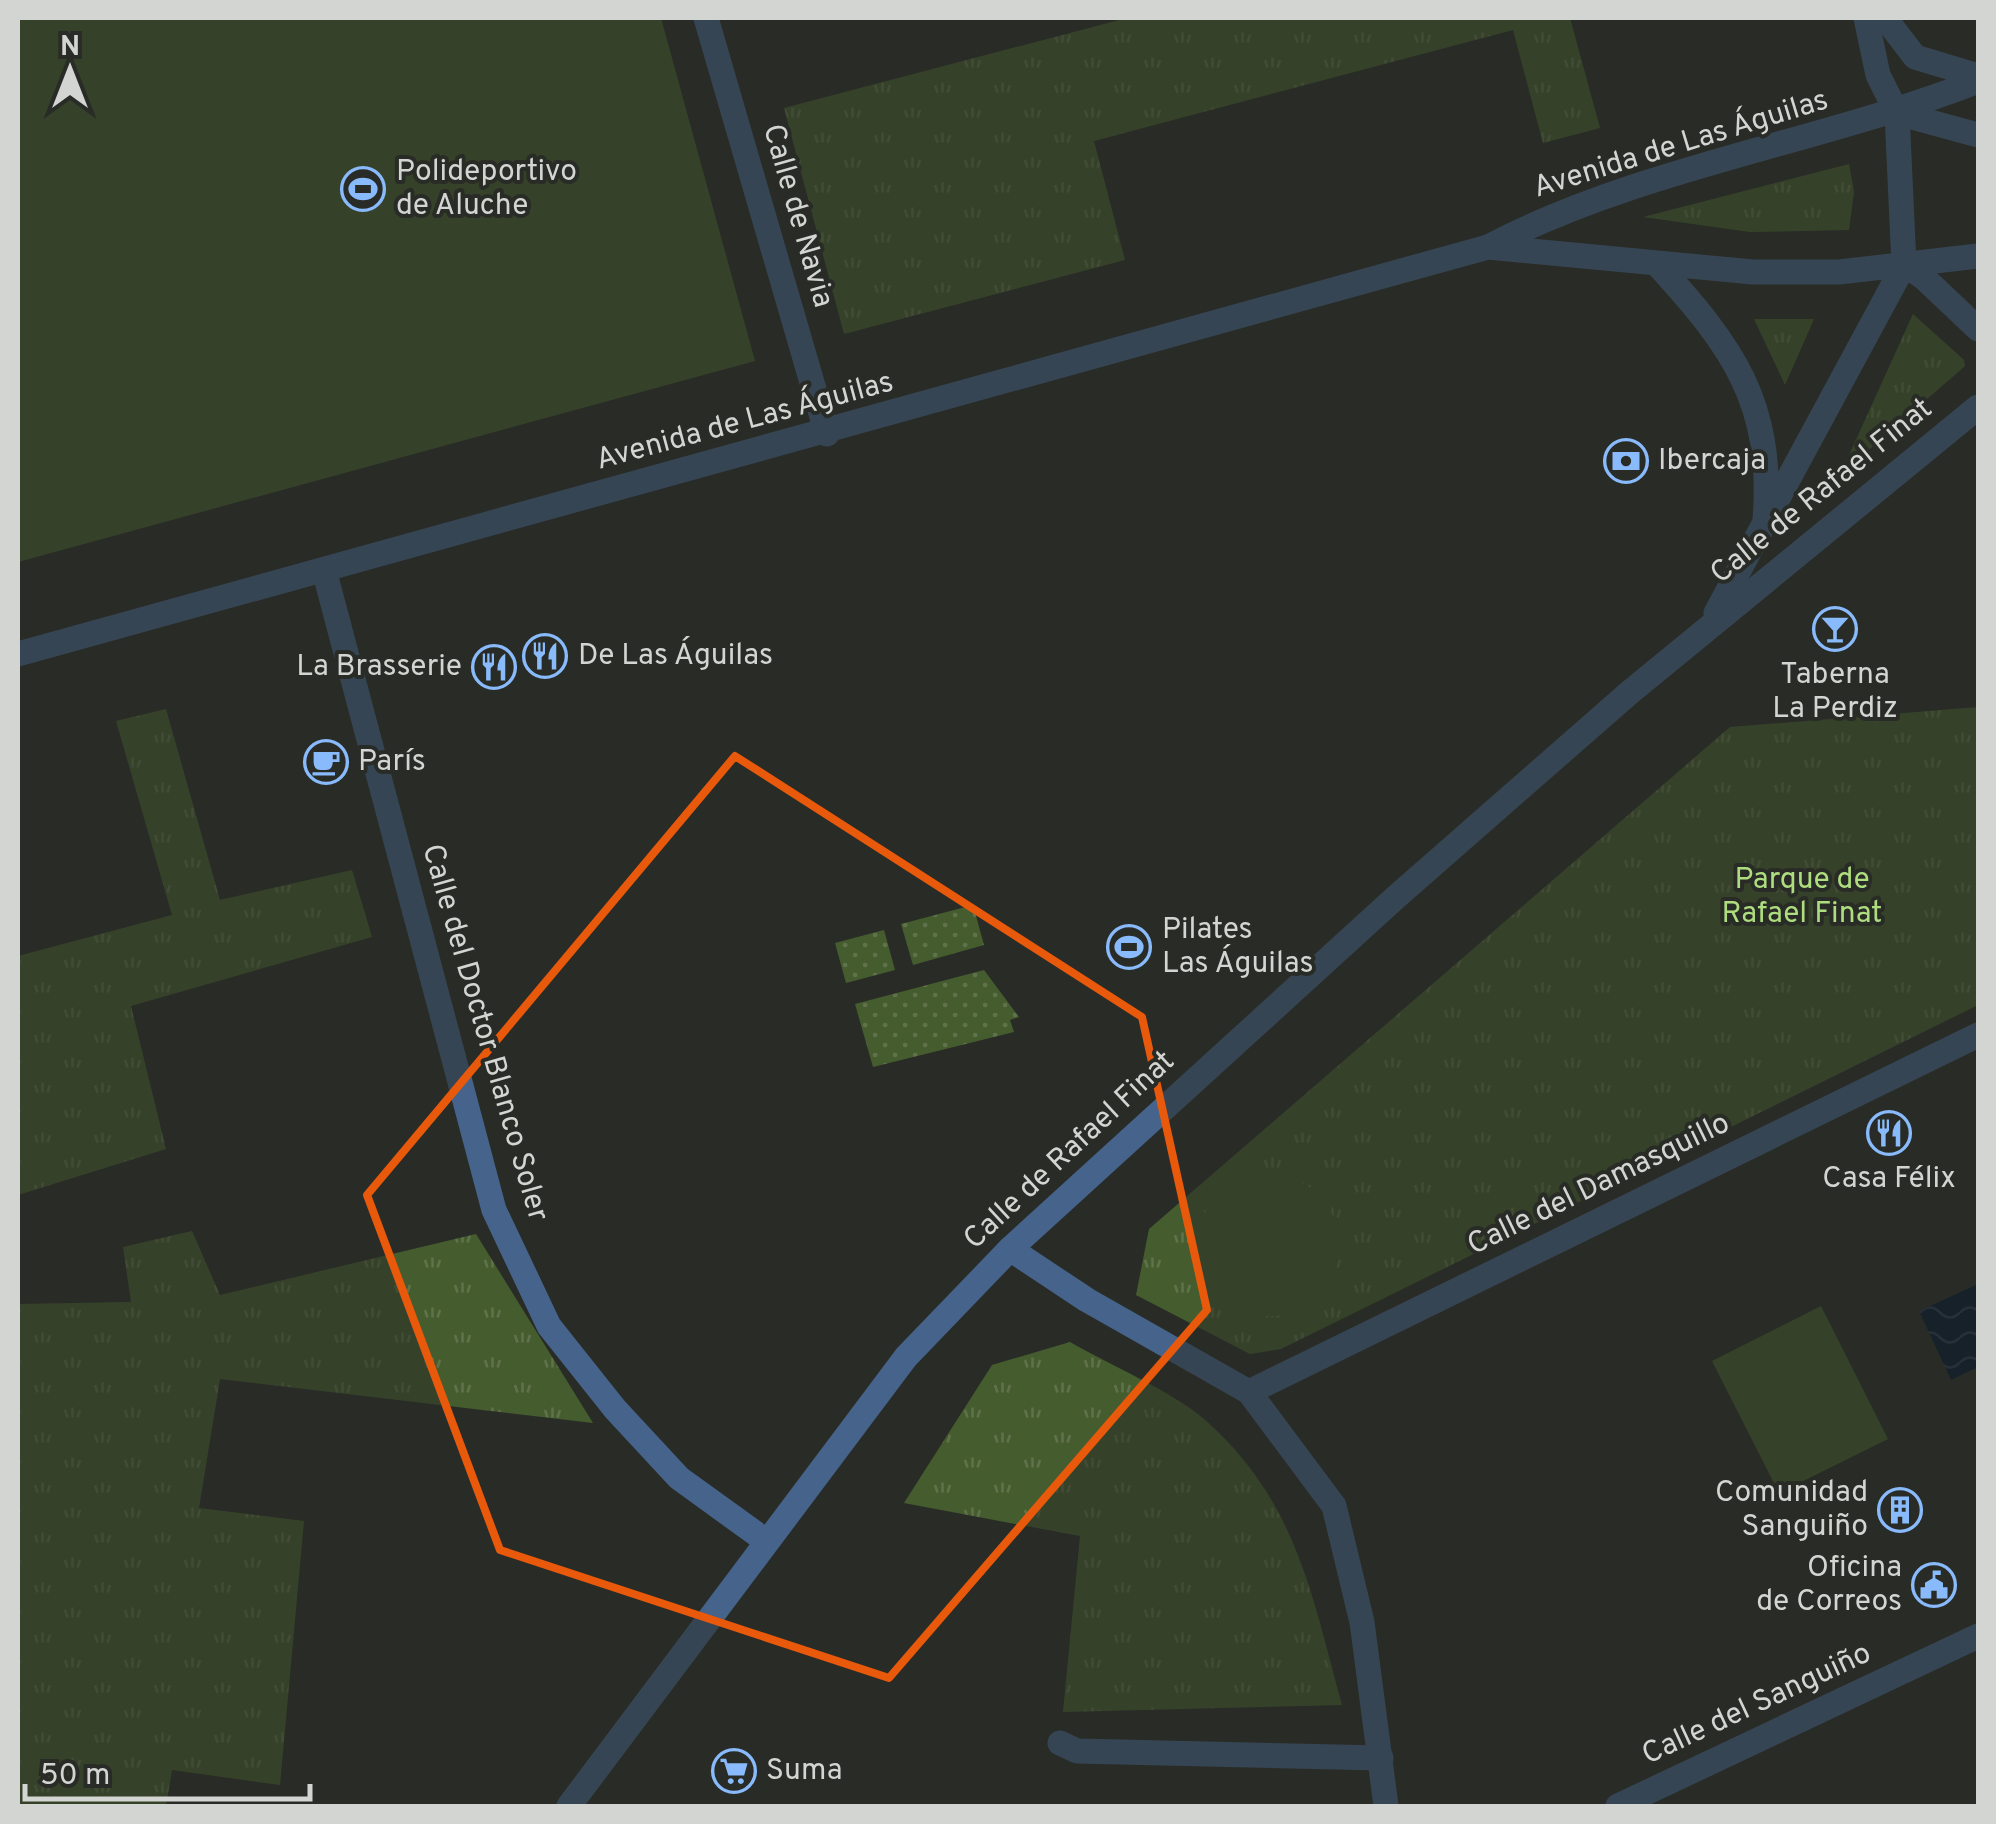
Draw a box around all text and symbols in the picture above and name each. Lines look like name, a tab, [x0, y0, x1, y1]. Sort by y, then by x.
north arrow	[20, 20, 120, 120]
text: N	[60, 30, 80, 66]
street label: Avenida de Las Águilas	[1528, 81, 1833, 207]
street label: Calle de Navia	[753, 120, 841, 312]
place label: Polideportivo de Aluche	[396, 154, 577, 225]
sports icon: Polideportivo de Aluche	[340, 166, 386, 212]
street label: Avenida de Las Águilas	[592, 363, 898, 480]
street label: Calle de Rafael Finat	[1704, 391, 1940, 593]
bank icon: Ibercaja	[1603, 438, 1649, 484]
place label: Ibercaja	[1658, 443, 1766, 480]
bar icon: Taberna La Perdiz	[1812, 606, 1858, 652]
restaurant icon: De Las Águilas	[522, 633, 568, 679]
place label: De Las Águilas	[578, 636, 773, 675]
restaurant icon: La Brasserie	[471, 644, 517, 690]
place label: La Brasserie	[296, 649, 462, 686]
place label: Taberna La Perdiz	[1772, 657, 1898, 728]
cafe icon: París	[303, 739, 349, 785]
place label: París	[358, 744, 426, 781]
street label: Calle del Doctor Blanco Soler	[412, 840, 556, 1226]
park label: Parque de Rafael Finat	[1722, 862, 1882, 933]
place label: Pilates Las Águilas	[1162, 912, 1314, 983]
sports icon: Pilates Las Águilas	[1106, 924, 1152, 970]
street label: Calle de Rafael Finat	[957, 1044, 1183, 1258]
street label: Calle del Damasquillo	[1462, 1105, 1736, 1265]
restaurant icon: Casa Félix	[1866, 1110, 1912, 1156]
place label: Casa Félix	[1822, 1161, 1956, 1198]
place label: Comunidad Sanguiño	[1715, 1475, 1868, 1546]
building icon: Comunidad Sanguiño	[1877, 1487, 1923, 1533]
place label: Oficina de Correos	[1756, 1550, 1902, 1621]
public building icon: Oficina de Correos	[1911, 1562, 1957, 1608]
street label: Calle del Sanguiño	[1637, 1636, 1877, 1774]
scale bar	[25, 1739, 310, 1801]
supermarket icon: Suma	[711, 1748, 757, 1794]
place label: Suma	[766, 1753, 842, 1790]
text: 50 m	[40, 1758, 110, 1795]

